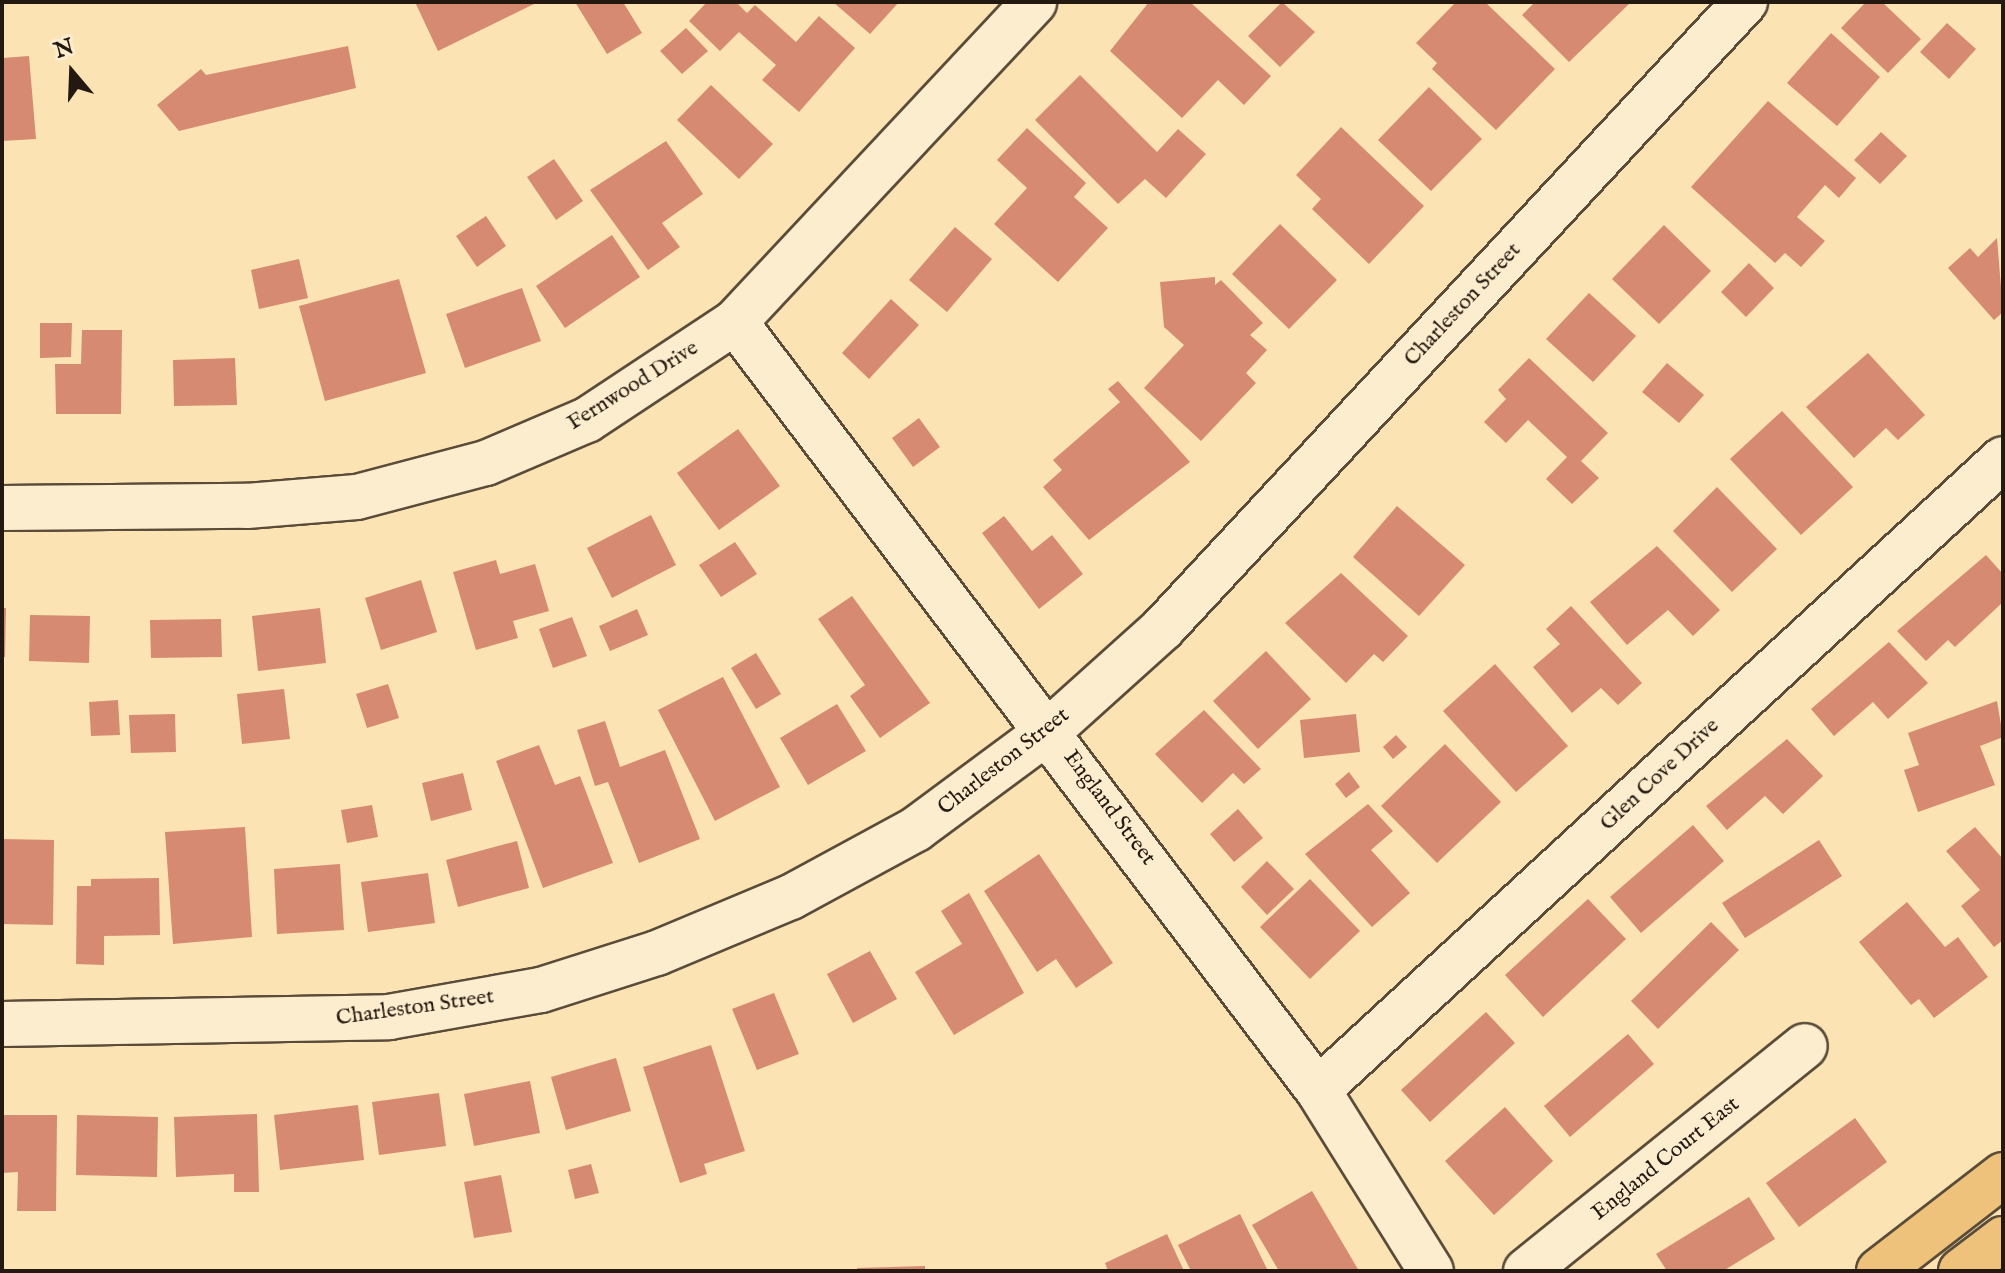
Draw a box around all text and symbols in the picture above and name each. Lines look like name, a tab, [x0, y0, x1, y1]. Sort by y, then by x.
north arrow	[32, 32, 112, 112]
text: N	[51, 33, 78, 66]
street label: Charleston Street	[1399, 238, 1527, 372]
street label: Fernwood Drive	[563, 335, 703, 437]
street label: Charleston Street	[933, 703, 1075, 821]
street label: Glen Cove Drive	[1595, 713, 1725, 837]
street label: England Street	[1057, 745, 1161, 871]
street label: Charleston Street	[334, 984, 496, 1032]
street label: England Court East	[1587, 1091, 1745, 1227]

